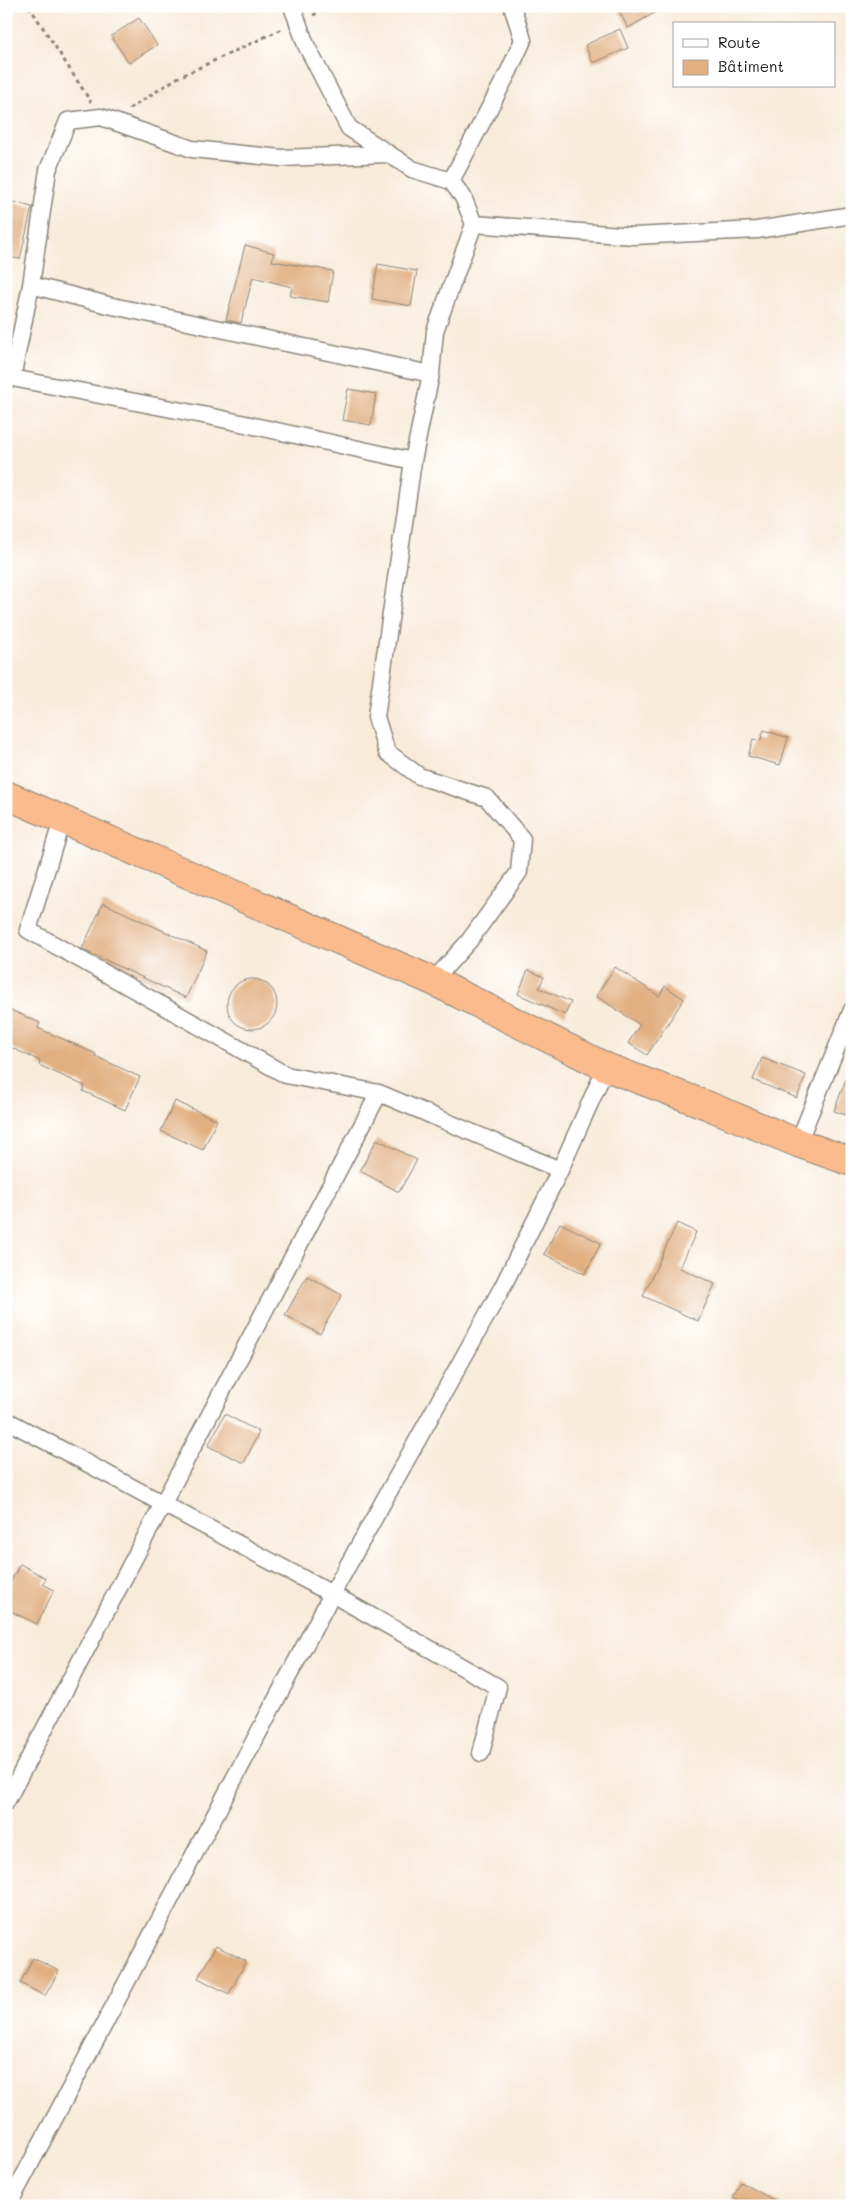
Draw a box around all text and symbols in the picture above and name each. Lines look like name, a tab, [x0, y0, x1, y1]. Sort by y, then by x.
legend	[673, 22, 836, 88]
text: Route	[718, 32, 761, 52]
text: Bâtiment	[718, 56, 784, 76]

